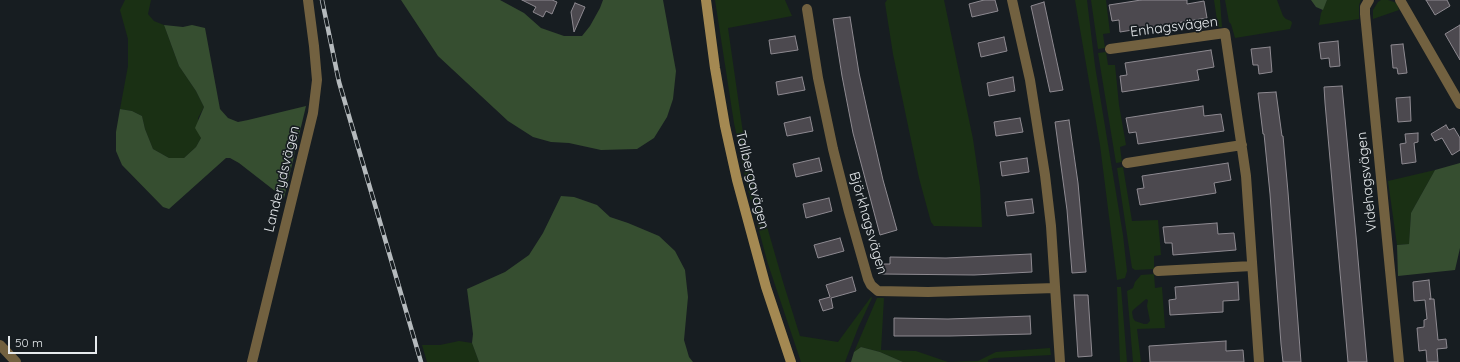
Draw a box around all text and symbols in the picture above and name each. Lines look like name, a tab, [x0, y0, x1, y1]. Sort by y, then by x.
street label: Enhagsvägen	[1129, 13, 1219, 41]
street label: Landerydsvägen	[261, 124, 303, 234]
street label: Tallbergavägen	[732, 129, 772, 231]
street label: Videhagsvägen	[1353, 131, 1381, 233]
street label: Björkhagsvägen	[845, 170, 891, 276]
scale bar	[10, 328, 99, 354]
text: 50 m	[15, 335, 43, 350]

